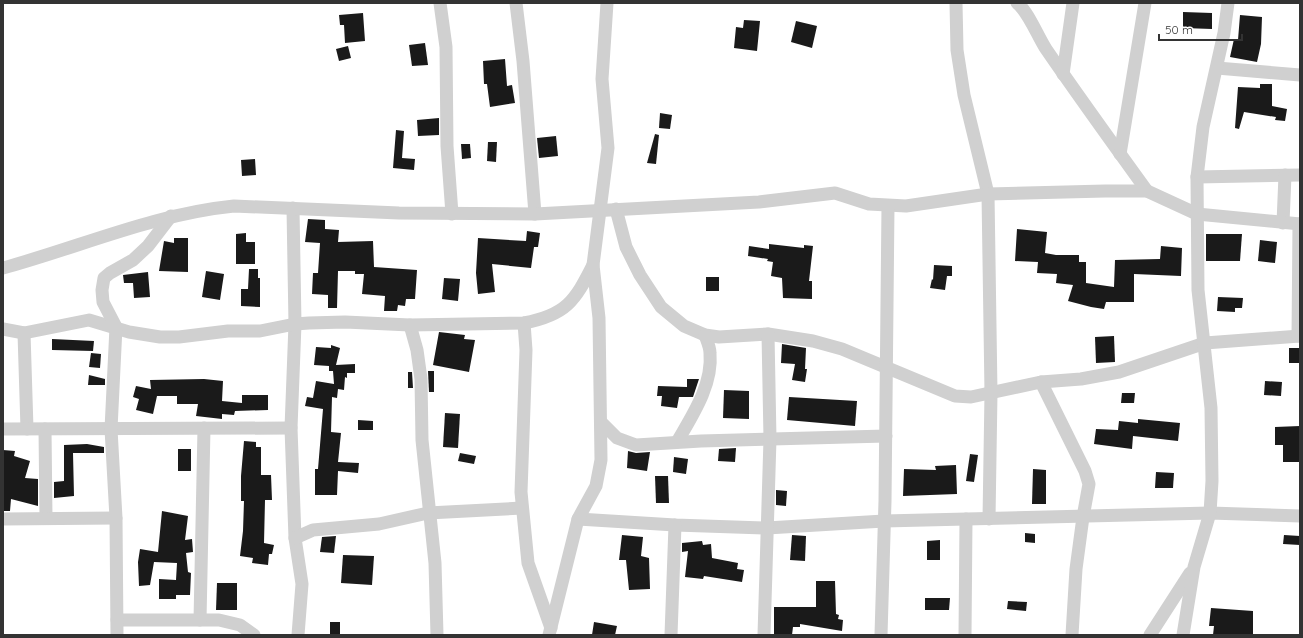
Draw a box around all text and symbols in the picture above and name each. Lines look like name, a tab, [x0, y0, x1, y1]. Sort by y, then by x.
scale bar	[1159, 16, 1242, 42]
text: 50 m	[1165, 22, 1193, 37]

